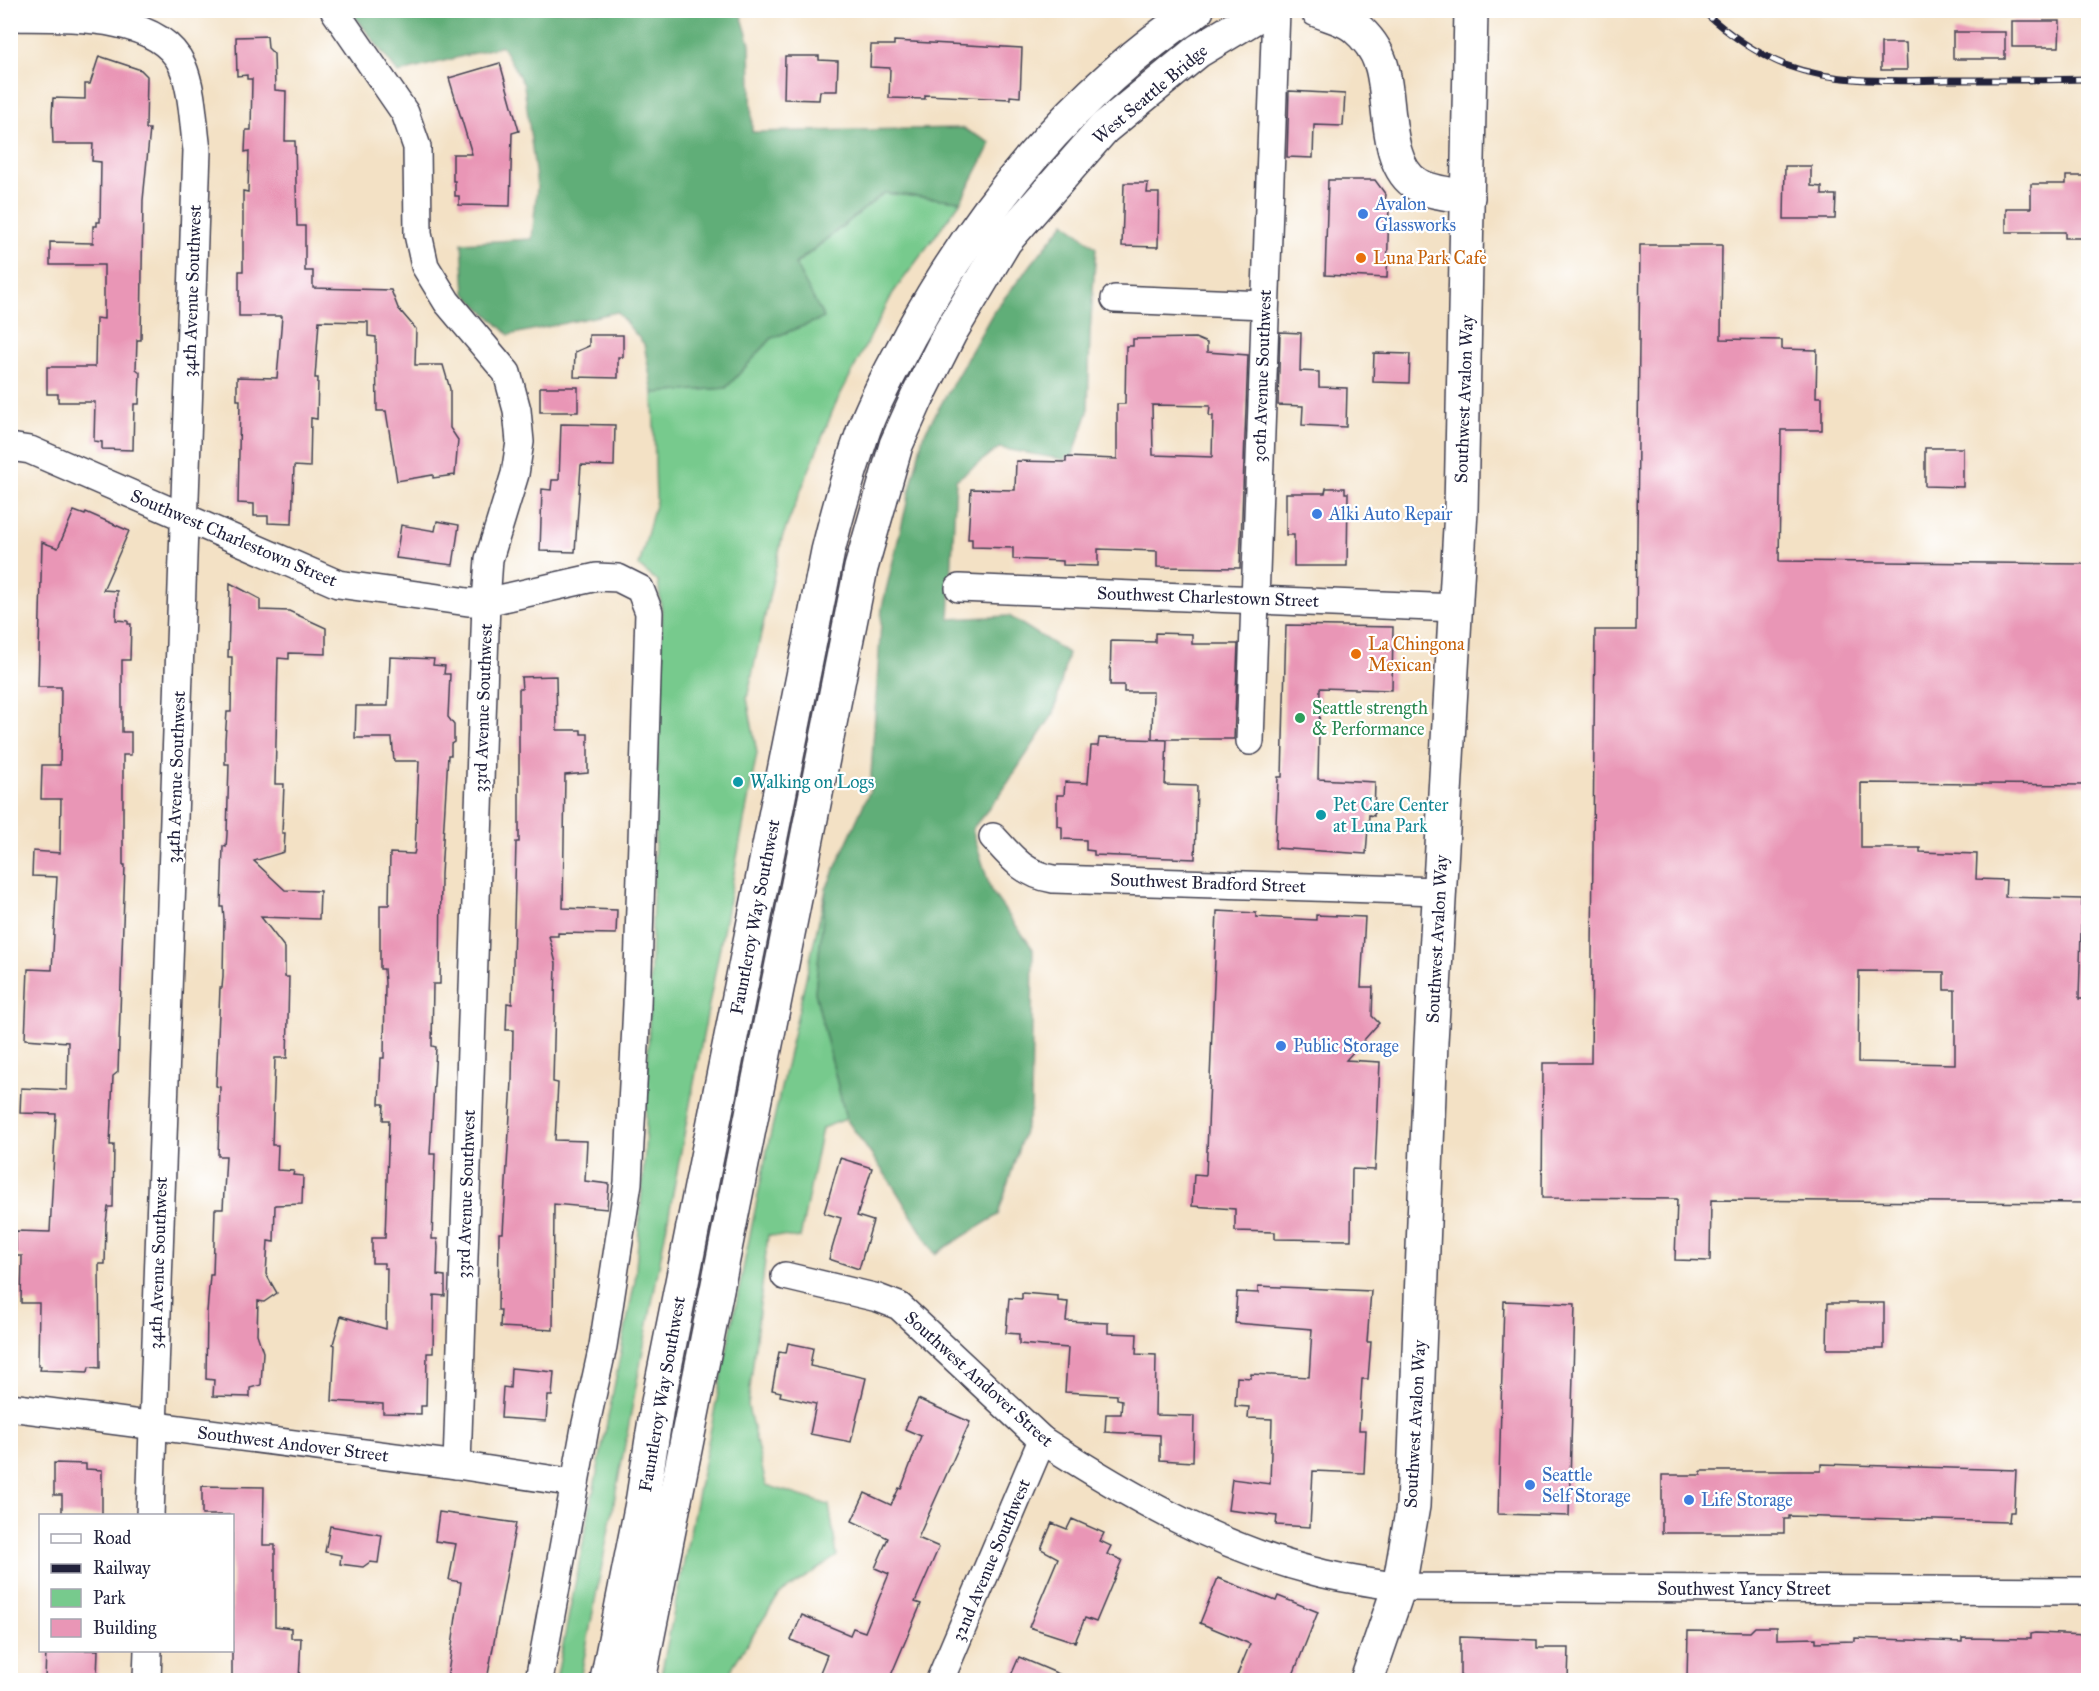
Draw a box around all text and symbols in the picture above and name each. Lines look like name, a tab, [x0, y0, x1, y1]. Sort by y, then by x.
street label: West Seattle Bridge	[1088, 39, 1213, 149]
place label: Avalon Glassworks	[1374, 193, 1456, 236]
street label: 34th Avenue Southwest	[178, 204, 206, 378]
marker: Avalon Glassworks	[1356, 207, 1370, 221]
place label: Luna Park Cafe	[1373, 247, 1487, 269]
marker: Luna Park Cafe	[1354, 251, 1368, 265]
street label: 30th Avenue Southwest	[1248, 288, 1276, 463]
street label: Southwest Avalon Way	[1450, 314, 1478, 484]
street label: Southwest Charlestown Street	[127, 484, 341, 592]
place label: Alki Auto Repair	[1328, 503, 1453, 525]
marker: Alki Auto Repair	[1310, 507, 1324, 521]
street label: Southwest Charlestown Street	[1097, 582, 1320, 612]
street label: 33rd Avenue Southwest	[469, 622, 497, 793]
place label: La Chingona Mexican	[1368, 633, 1465, 676]
marker: La Chingona Mexican	[1349, 647, 1363, 661]
street label: 34th Avenue Southwest	[162, 690, 190, 864]
place label: Seattle strength & Performance	[1312, 697, 1428, 740]
marker: Seattle strength & Performance	[1293, 711, 1307, 725]
place label: Walking on Logs	[750, 771, 874, 794]
marker: Walking on Logs	[731, 775, 745, 789]
place label: Pet Care Center at Luna Park	[1333, 794, 1449, 837]
marker: Pet Care Center at Luna Park	[1314, 808, 1328, 822]
street label: Fauntleroy Way Southwest	[725, 817, 785, 1016]
street label: Southwest Avalon Way	[1422, 854, 1452, 1024]
street label: Southwest Bradford Street	[1110, 869, 1307, 897]
place label: Public Storage	[1293, 1035, 1399, 1058]
marker: Public Storage	[1274, 1039, 1288, 1053]
street label: 33rd Avenue Southwest	[452, 1108, 480, 1279]
street label: 34th Avenue Southwest	[144, 1176, 172, 1350]
street label: Fauntleroy Way Southwest	[634, 1294, 690, 1494]
street label: Southwest Andover Street	[900, 1306, 1058, 1452]
street label: Southwest Avalon Way	[1400, 1339, 1430, 1509]
street label: Southwest Andover Street	[196, 1421, 390, 1467]
place label: Seattle Self Storage	[1542, 1464, 1631, 1508]
street label: 32nd Avenue Southwest	[947, 1475, 1035, 1644]
marker: Seattle Self Storage	[1523, 1478, 1537, 1492]
place label: Life Storage	[1701, 1489, 1793, 1512]
marker: Life Storage	[1682, 1493, 1696, 1507]
legend	[39, 1514, 234, 1652]
text: Road	[93, 1527, 131, 1549]
text: Railway	[93, 1557, 151, 1579]
street label: Southwest Yancy Street	[1657, 1578, 1831, 1600]
text: Park	[93, 1587, 126, 1609]
text: Building	[93, 1617, 157, 1640]

